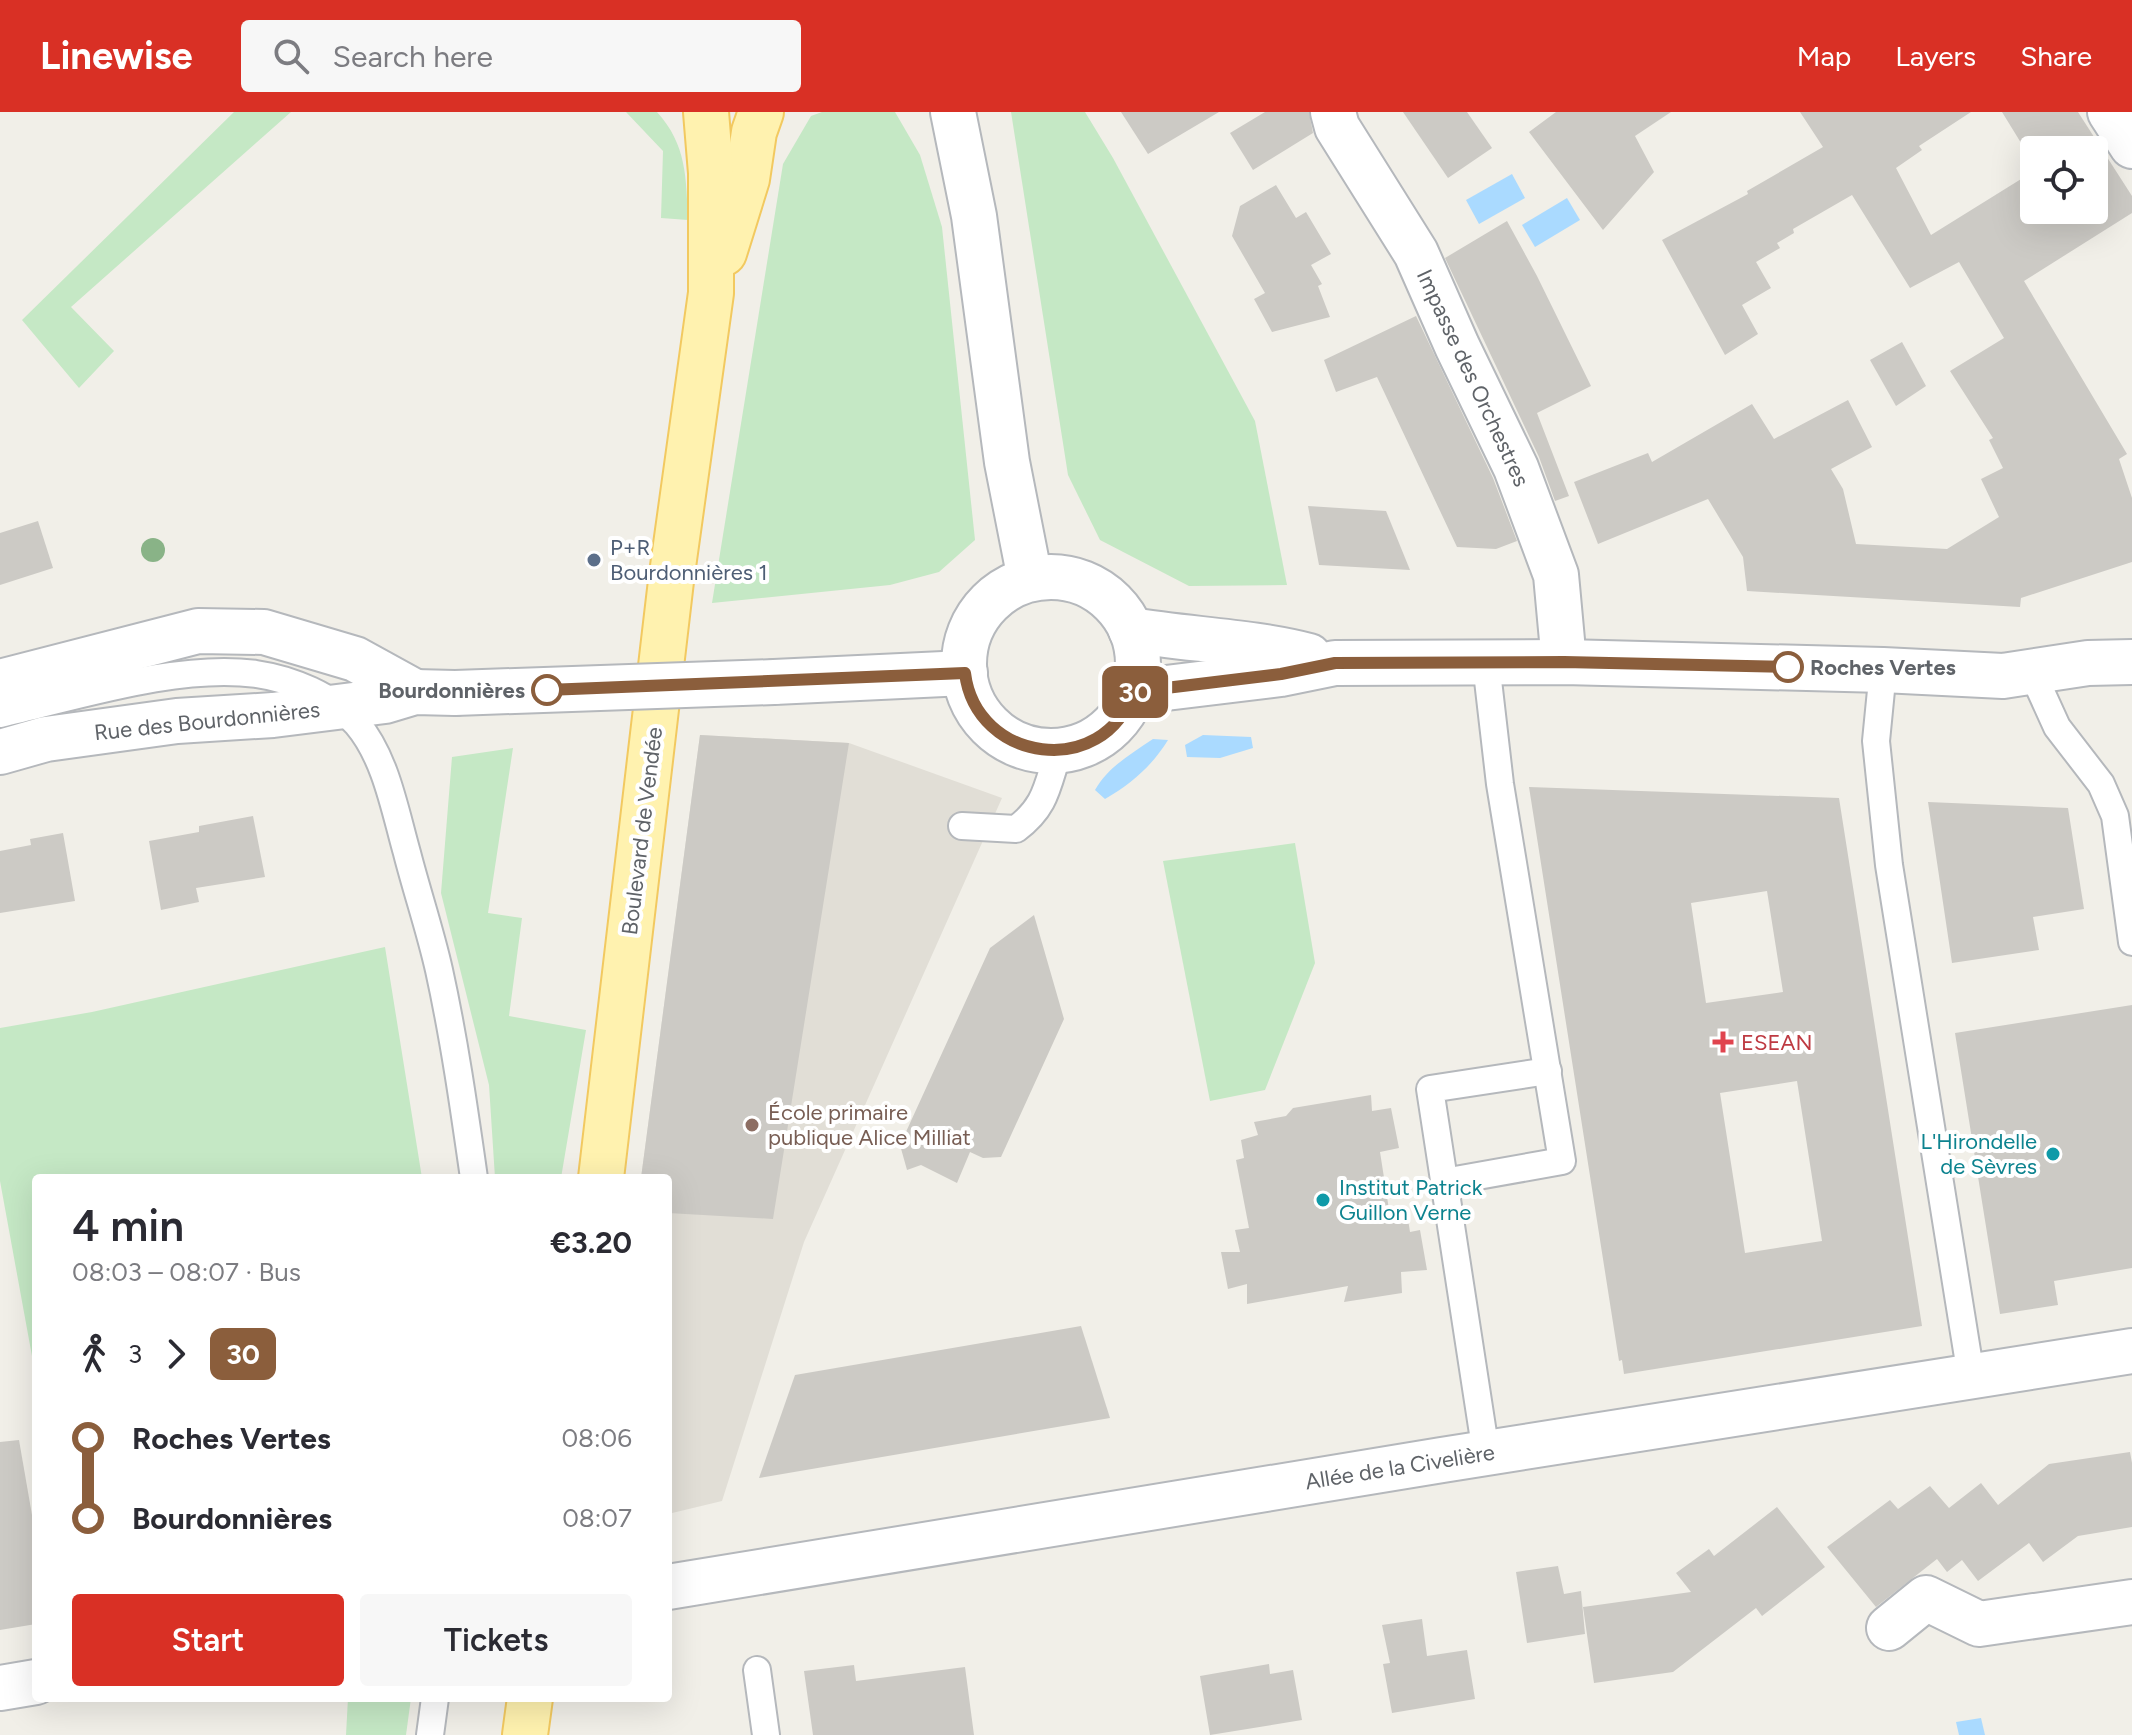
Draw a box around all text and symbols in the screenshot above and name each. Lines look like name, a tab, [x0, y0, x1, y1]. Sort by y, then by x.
search box	[241, 20, 801, 92]
text: Linewise	[40, 33, 193, 79]
icon: search	[269, 34, 313, 78]
text: Search here	[333, 38, 493, 75]
text: Map	[1797, 39, 1851, 73]
text: Layers	[1895, 39, 1976, 73]
text: Share	[2020, 39, 2092, 73]
map controls	[2020, 136, 2108, 224]
button: locate	[2020, 136, 2108, 224]
street label: Impasse des Orchestres	[1411, 265, 1535, 491]
place label: P+R Bourdonnières 1	[610, 534, 767, 586]
marker: P+R Bourdonnières 1	[585, 551, 603, 569]
marker: Roches Vertes	[1773, 652, 1803, 682]
place label: Roches Vertes	[1810, 654, 1956, 681]
line badge: 30	[1099, 666, 1171, 718]
marker: Bourdonnières	[532, 675, 562, 705]
text: 30	[1118, 675, 1152, 709]
place label: Bourdonnières	[378, 677, 525, 704]
street label: Rue des Bourdonnières	[93, 696, 321, 746]
street label: Boulevard de Vendée	[616, 726, 668, 936]
place label: ESEAN	[1741, 1029, 1812, 1056]
marker: ESEAN	[1712, 1031, 1734, 1053]
place label: École primaire publique Alice Milliat	[768, 1099, 971, 1151]
marker: École primaire publique Alice Milliat	[743, 1116, 761, 1134]
place label: L'Hirondelle de Sèvres	[1920, 1128, 2037, 1180]
marker: L'Hirondelle de Sèvres	[2044, 1145, 2062, 1163]
place label: Institut Patrick Guillon Verne	[1339, 1174, 1483, 1226]
marker: Institut Patrick Guillon Verne	[1314, 1191, 1332, 1209]
text: 4 min	[72, 1199, 184, 1252]
text: €3.20	[550, 1224, 632, 1261]
text: 08:03 – 08:07 · Bus	[72, 1256, 301, 1288]
icon: walk	[72, 1332, 116, 1376]
icon: forward	[154, 1332, 198, 1376]
text: 30	[226, 1337, 260, 1371]
text: 3	[128, 1338, 142, 1370]
text: Roches Vertes	[132, 1420, 331, 1457]
text: 08:06	[561, 1422, 632, 1454]
street label: Allée de la Civelière	[1303, 1439, 1497, 1495]
text: Bourdonnières	[132, 1500, 332, 1537]
text: 08:07	[562, 1502, 632, 1534]
button: Start	[72, 1594, 344, 1686]
button: Tickets	[360, 1594, 632, 1686]

